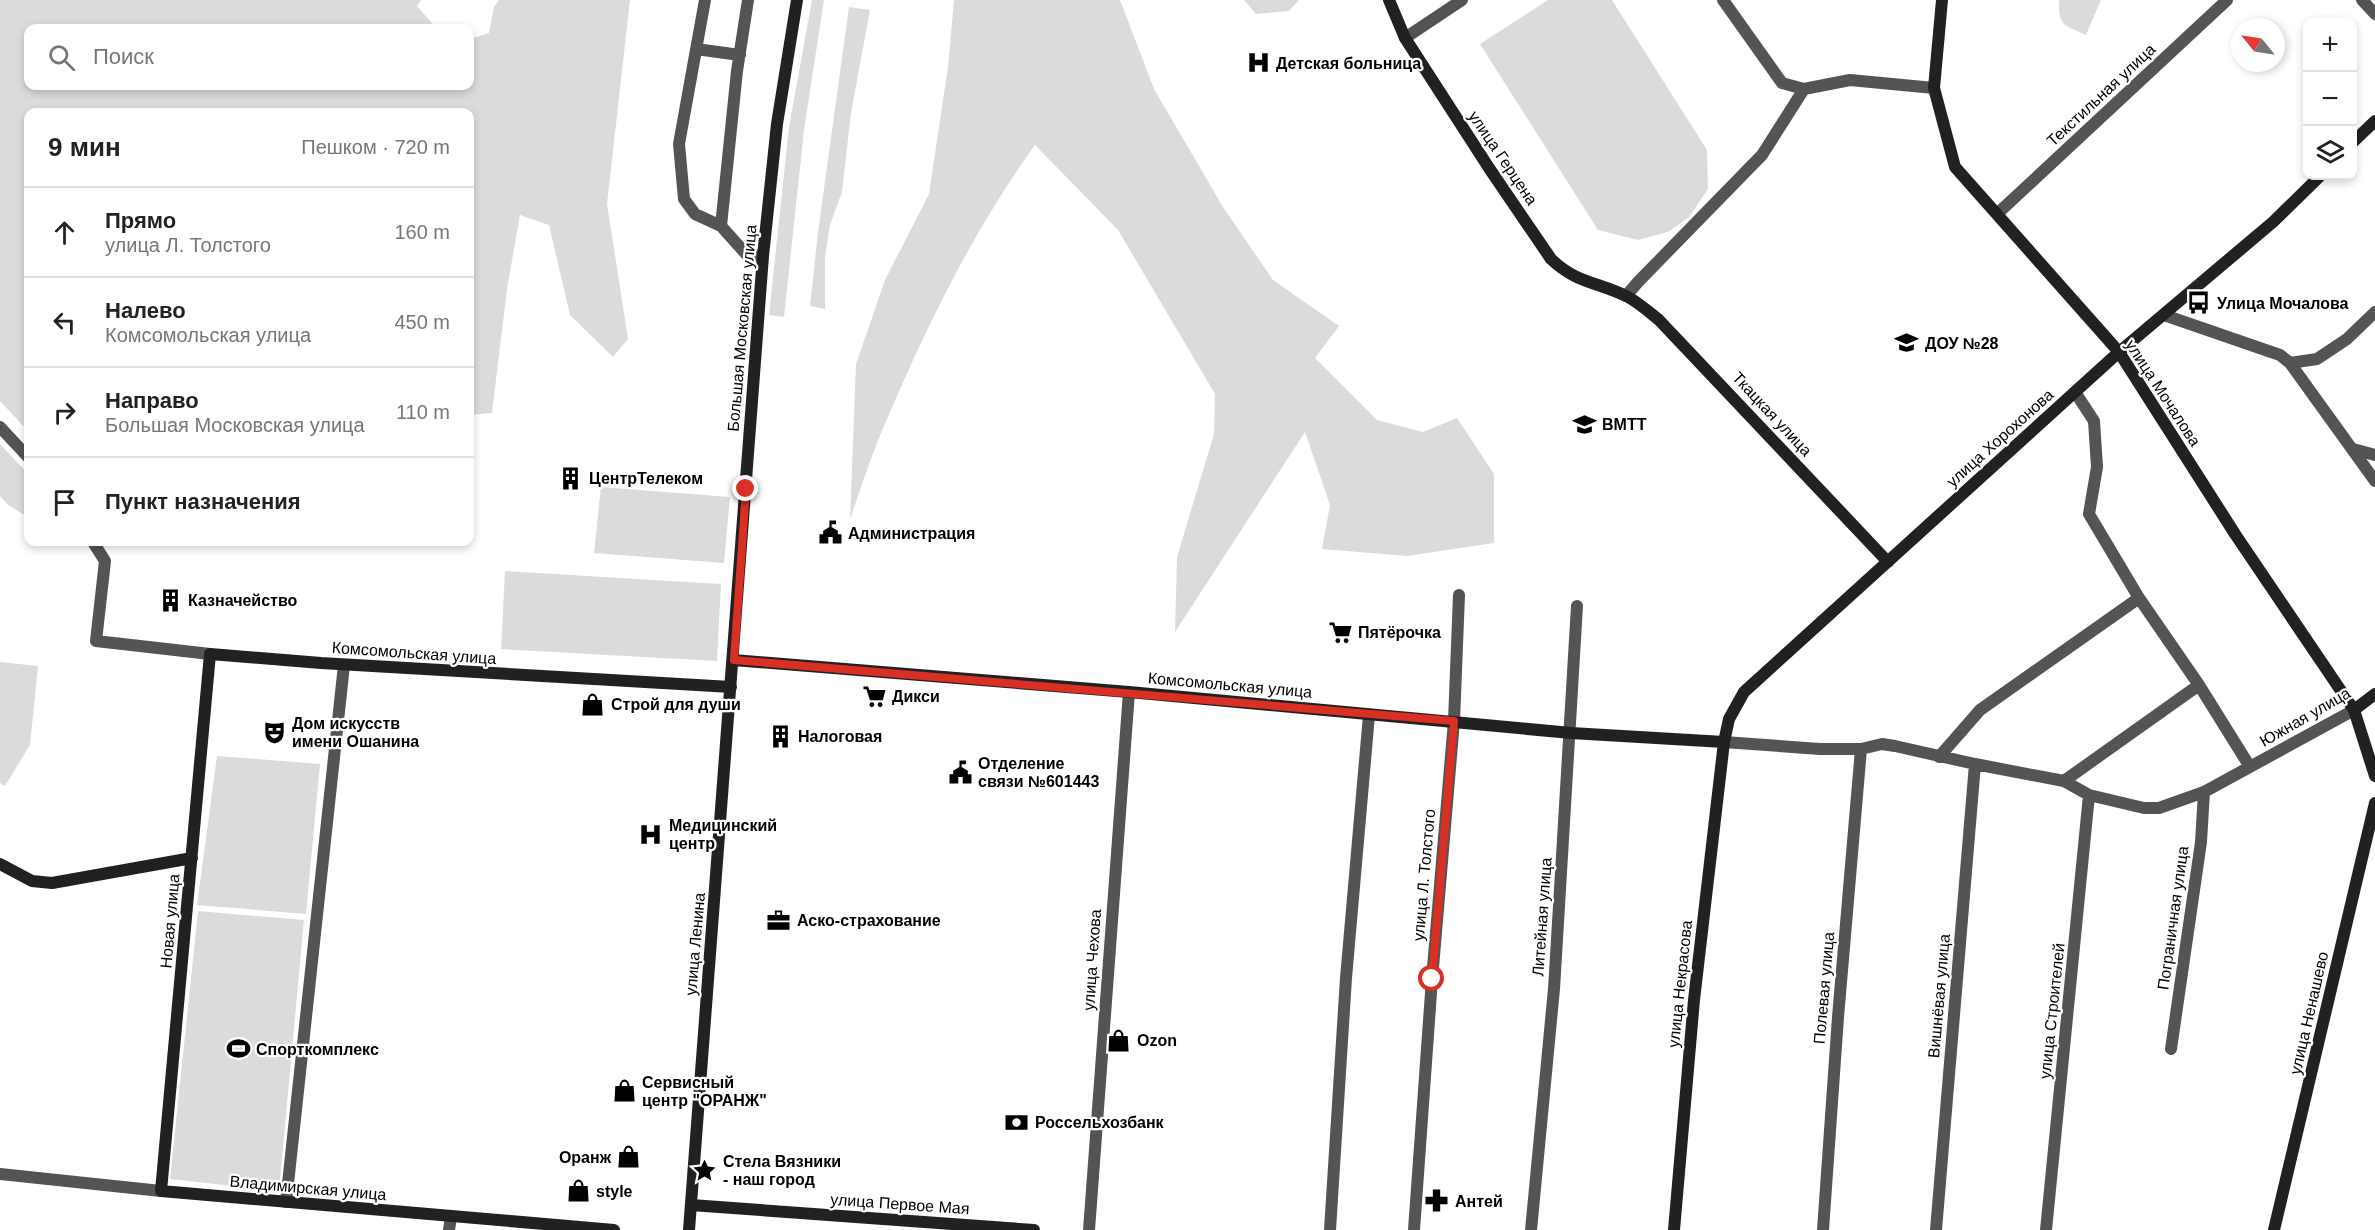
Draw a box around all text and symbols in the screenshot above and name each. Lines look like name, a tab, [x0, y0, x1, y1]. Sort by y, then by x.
north arrow	[2231, 18, 2285, 72]
map controls	[2303, 18, 2357, 180]
button: +	[2303, 18, 2357, 72]
search box	[24, 24, 474, 90]
street label: Текстильная улица	[2043, 40, 2159, 150]
icon: search	[45, 41, 78, 74]
text: Поиск	[93, 44, 154, 69]
hospital icon: Детская больница	[1245, 50, 1271, 76]
place label: Детская больница	[1276, 55, 1421, 72]
button: −	[2303, 72, 2357, 126]
street label: улица Герцена	[1465, 108, 1541, 208]
button: layers	[2303, 126, 2357, 180]
text: 9 мин	[48, 132, 121, 162]
text: Пешком · 720 m	[301, 136, 450, 158]
text: Прямо	[105, 208, 176, 233]
icon: ahead	[48, 216, 81, 249]
text: 160 m	[394, 221, 450, 243]
street label: Большая Московская улица	[724, 224, 760, 432]
text: улица Л. Толстого	[105, 234, 271, 256]
bus stop icon: Улица Мочалова	[2186, 290, 2212, 316]
place label: Улица Мочалова	[2217, 295, 2349, 312]
text: Налево	[105, 298, 186, 323]
icon: left	[48, 306, 81, 339]
text: 450 m	[394, 311, 450, 333]
text: Комсомольская улица	[105, 324, 311, 346]
school or university icon: ДОУ №28	[1894, 330, 1920, 356]
place label: ДОУ №28	[1925, 335, 1999, 352]
street label: улица Мочалова	[2122, 337, 2204, 449]
street label: Ткацкая улица	[1729, 369, 1815, 459]
street label: улица Хорохонова	[1943, 386, 2057, 490]
text: Направо	[105, 388, 199, 413]
icon: right	[48, 396, 81, 429]
text: 110 m	[396, 401, 450, 423]
school or university icon: ВМТТ	[1571, 411, 1597, 437]
text: Большая Московская улица	[105, 414, 365, 436]
place label: ВМТТ	[1602, 416, 1647, 433]
building icon: ЦентрТелеком	[558, 465, 584, 491]
place label: ЦентрТелеком	[589, 470, 703, 487]
route end	[732, 475, 758, 501]
icon: arrive	[48, 486, 81, 519]
text: Пункт назначения	[105, 489, 301, 514]
public building icon: Администрация	[817, 520, 843, 546]
place label: Администрация	[848, 525, 975, 542]
building icon: Казначейство	[157, 587, 183, 613]
place label: Казначейство	[188, 592, 298, 609]
supermarket icon: Пятёрочка	[1327, 619, 1353, 645]
place label: Пятёрочка	[1358, 624, 1441, 641]
street label: Комсомольская улица	[331, 639, 497, 667]
street label: Комсомольская улица	[1147, 669, 1313, 701]
supermarket icon: Дикси	[861, 683, 887, 709]
street label: Южная улица	[2257, 684, 2353, 750]
place label: Дикси	[892, 688, 940, 705]
shop icon: Строй для души	[580, 691, 606, 717]
place label: Строй для души	[611, 696, 741, 713]
place label: Дом искусств имени Ошанина	[292, 715, 419, 750]
theatre icon: Дом искусств имени Ошанина	[261, 719, 287, 745]
building icon: Налоговая	[767, 723, 793, 749]
place label: Налоговая	[798, 728, 882, 745]
place label: Отделение связи №601443	[978, 755, 1099, 790]
public building icon: Отделение связи №601443	[947, 759, 973, 785]
street label: улица Л. Толстого	[1410, 808, 1438, 942]
place label: Медицинский центр	[669, 817, 777, 852]
hospital icon: Медицинский центр	[638, 821, 664, 847]
street label: Пограничная улица	[2154, 845, 2192, 991]
street label: Литейная улица	[1529, 857, 1555, 977]
street label: Новая улица	[157, 873, 183, 969]
street label: улица Ленина	[682, 892, 708, 996]
office icon: Аско-страхование	[766, 907, 792, 933]
street label: улица Чехова	[1080, 909, 1104, 1011]
place label: Аско-страхование	[797, 912, 941, 929]
street label: улица Некрасова	[1665, 919, 1695, 1049]
street label: Полевая улица	[1811, 931, 1837, 1045]
street label: Вишнёвая улица	[1925, 933, 1953, 1059]
street label: улица Строителей	[2036, 942, 2068, 1080]
street label: улица Ненашево	[2287, 950, 2331, 1076]
route start	[1418, 965, 1444, 991]
shop icon: Ozon	[1106, 1027, 1132, 1053]
place label: Ozon	[1137, 1032, 1177, 1049]
sports icon: Спорткомплекс	[225, 1036, 251, 1062]
place label: Спорткомплекс	[256, 1041, 379, 1058]
place label: Сервисный центр "ОРАНЖ"	[642, 1074, 767, 1109]
shop icon: Сервисный центр "ОРАНЖ"	[611, 1078, 637, 1104]
bank icon: Россельхозбанк	[1004, 1109, 1030, 1135]
place label: Россельхозбанк	[1035, 1114, 1165, 1131]
shop icon: Оранж	[616, 1144, 642, 1170]
place label: Оранж	[559, 1149, 612, 1166]
place label: Стела Вязники - наш город	[723, 1153, 841, 1188]
place icon: Стела Вязники - наш город	[692, 1157, 718, 1183]
street label: Владимирская улица	[229, 1173, 387, 1203]
shop icon: style	[565, 1178, 591, 1204]
place label: style	[596, 1183, 633, 1200]
pharmacy icon: Антей	[1424, 1188, 1450, 1214]
street label: улица Первое Мая	[830, 1191, 970, 1217]
place label: Антей	[1455, 1193, 1503, 1210]

